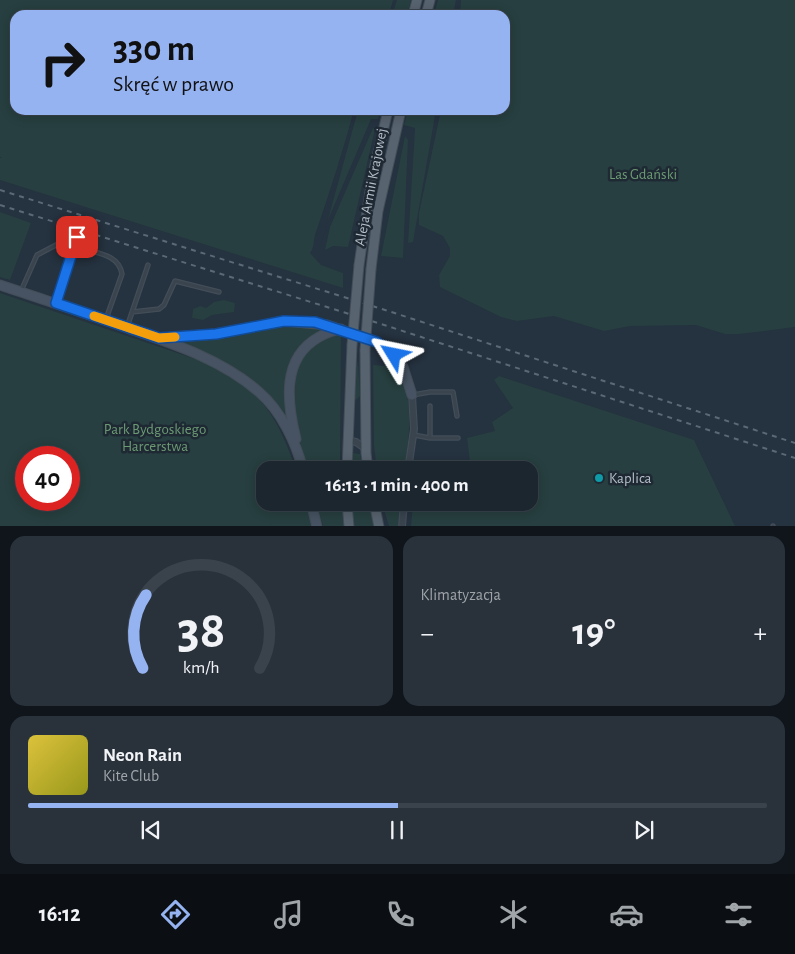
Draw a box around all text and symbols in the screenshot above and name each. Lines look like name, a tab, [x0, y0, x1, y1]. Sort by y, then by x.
icon: right	[30, 30, 95, 95]
text: 330 m	[113, 32, 195, 67]
text: Skręć w prawo	[113, 73, 234, 95]
street label: Aleja Armii Krajowej	[352, 127, 390, 247]
park label: Las Gdański	[609, 167, 677, 182]
pin	[56, 216, 98, 258]
icon: arrive	[63, 223, 91, 251]
position arrow	[367, 328, 419, 380]
park label: Park Bydgoskiego Harcerstwa	[104, 422, 206, 454]
speed limit sign: 40	[15, 446, 80, 511]
place label: Kaplica	[609, 471, 652, 486]
marker: Kaplica	[593, 472, 605, 484]
text: 16:13 · 1 min · 400 m	[325, 476, 469, 495]
text: Klimatyzacja	[421, 587, 501, 603]
text: 38	[177, 605, 225, 657]
text: 19°	[572, 614, 615, 652]
text: −	[421, 620, 434, 648]
text: +	[754, 620, 767, 648]
text: km/h	[183, 659, 220, 677]
text: Neon Rain	[103, 746, 182, 765]
text: Kite Club	[103, 768, 159, 784]
icon: previous	[137, 816, 165, 844]
icon: pause	[383, 816, 411, 844]
icon: next	[630, 816, 658, 844]
icon: directions	[158, 897, 193, 932]
icon: music	[271, 897, 306, 932]
icon: phone	[383, 897, 418, 932]
icon: climate	[496, 897, 531, 932]
icon: car	[609, 897, 644, 932]
icon: filters	[721, 897, 756, 932]
text: 16:12	[39, 903, 81, 925]

